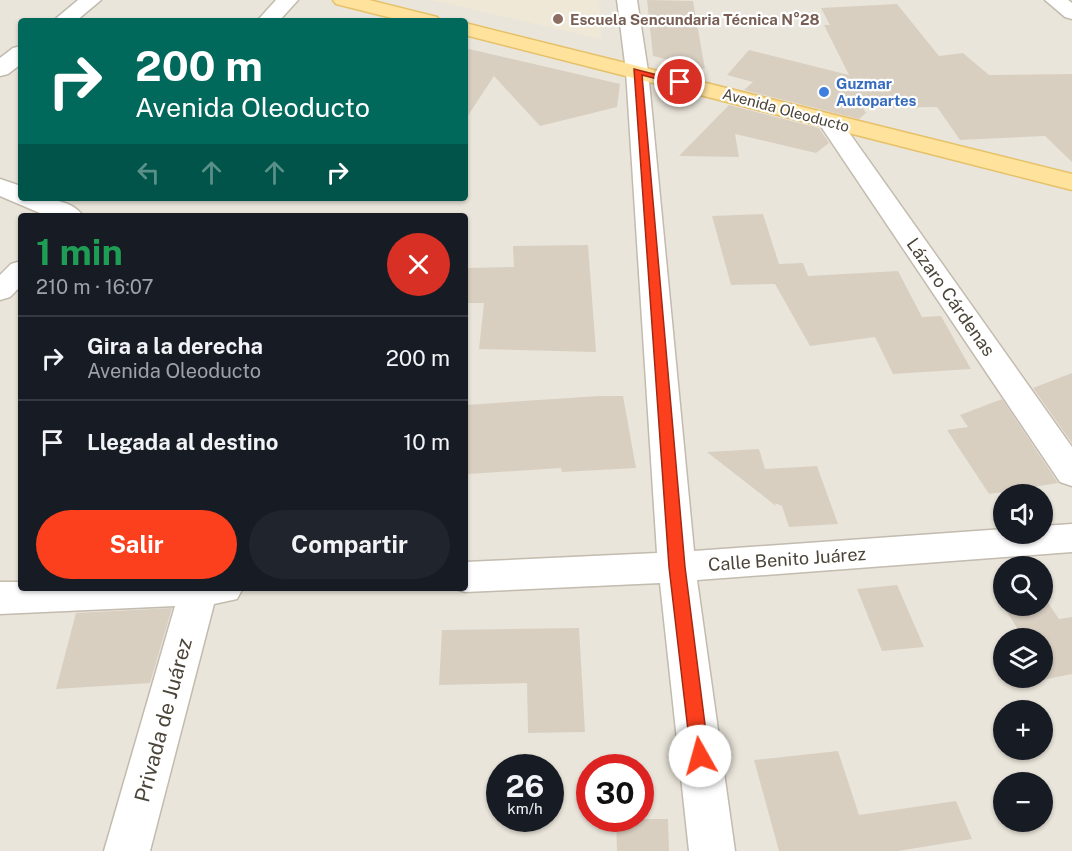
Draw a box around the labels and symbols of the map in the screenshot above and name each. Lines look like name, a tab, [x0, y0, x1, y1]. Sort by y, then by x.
place label: Escuela Sencundaria Técnica N°28	[570, 11, 820, 28]
marker: Escuela Sencundaria Técnica N°28	[551, 12, 565, 26]
pin	[654, 56, 705, 107]
place label: Guzmar Autopartes	[836, 75, 917, 109]
street label: Avenida Oleoducto	[721, 85, 851, 135]
marker: Guzmar Autopartes	[817, 85, 831, 99]
street label: Lázaro Cárdenas	[902, 234, 1000, 360]
street label: Calle Benito Juárez	[707, 543, 867, 575]
street label: Privada de Juárez	[129, 635, 197, 805]
position arrow	[668, 724, 732, 788]
speed limit sign: 30	[576, 754, 654, 832]

